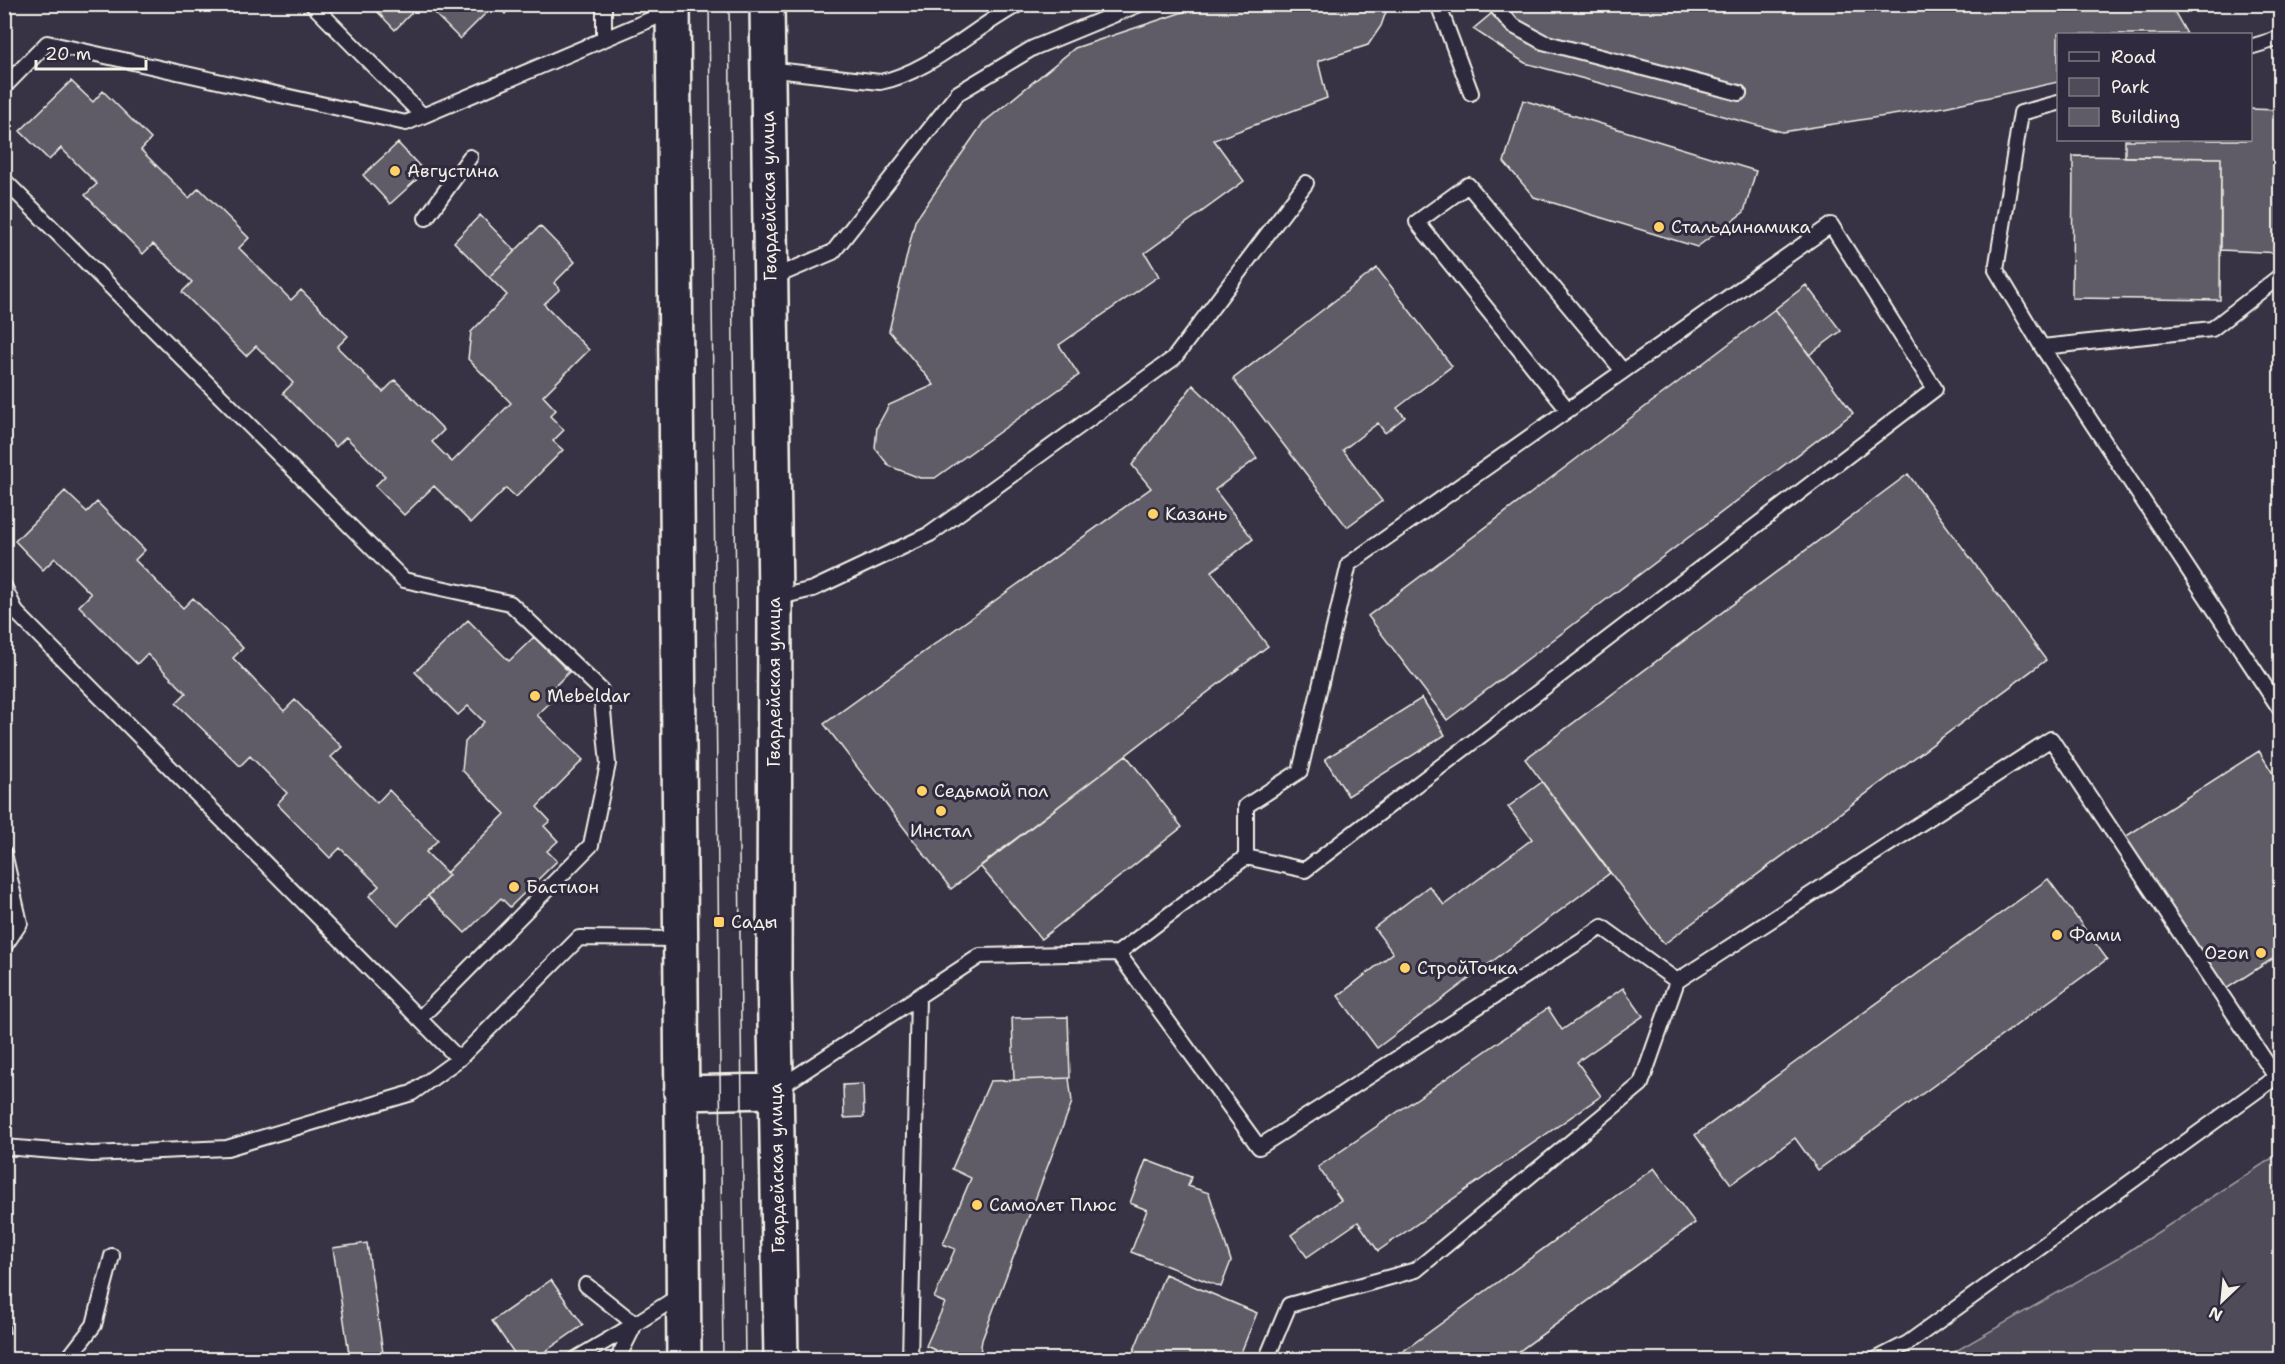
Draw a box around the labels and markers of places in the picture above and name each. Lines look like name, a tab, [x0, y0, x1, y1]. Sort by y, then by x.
place label: Августина	[407, 159, 499, 183]
marker: Августина	[388, 164, 402, 178]
place label: Стальдинамика	[1671, 215, 1811, 239]
marker: Стальдинамика	[1652, 220, 1666, 234]
place label: Казань	[1165, 502, 1227, 526]
marker: Казань	[1146, 507, 1160, 521]
place label: Mebeldar	[547, 684, 631, 708]
marker: Mebeldar	[528, 689, 542, 703]
place label: Седьмой пол	[934, 779, 1048, 803]
marker: Седьмой пол	[915, 784, 929, 798]
marker: Инстал	[934, 804, 948, 818]
place label: Инстал	[910, 819, 972, 843]
place label: Бастион	[526, 875, 599, 899]
marker: Бастион	[507, 880, 521, 894]
place label: Сады	[731, 910, 778, 934]
marker: Сады	[712, 915, 726, 929]
place label: Фами	[2069, 923, 2122, 947]
marker: Фами	[2050, 928, 2064, 942]
place label: Ozon	[2204, 941, 2249, 965]
marker: Ozon	[2254, 946, 2268, 960]
place label: СтройТочка	[1417, 956, 1518, 980]
marker: СтройТочка	[1398, 961, 1412, 975]
place label: Самолет Плюс	[989, 1193, 1117, 1217]
marker: Самолет Плюс	[970, 1198, 984, 1212]

